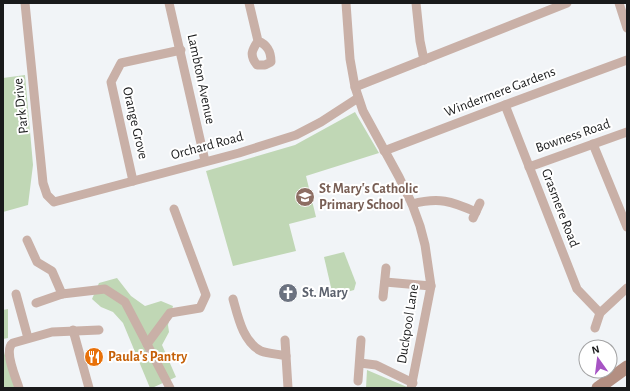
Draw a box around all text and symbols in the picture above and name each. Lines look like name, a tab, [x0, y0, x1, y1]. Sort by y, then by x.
street label: Lambton Avenue	[185, 33, 217, 125]
street label: Windermere Gardens	[443, 64, 557, 120]
street label: Park Drive	[11, 78, 31, 134]
street label: Orange Grove	[120, 85, 150, 161]
street label: Bowness Road	[534, 117, 612, 155]
street label: Orchard Road	[169, 130, 245, 162]
street label: Grasmere Road	[539, 167, 581, 249]
place label: St Mary's Catholic Primary School	[319, 182, 418, 212]
school or university icon: St Mary's Catholic Primary School	[294, 186, 316, 208]
church icon: St. Mary	[277, 282, 299, 304]
street label: Duckpool Lane	[395, 283, 421, 365]
place label: St. Mary	[302, 286, 348, 300]
north arrow	[578, 339, 618, 379]
text: N	[591, 344, 601, 356]
restaurant icon: Paula's Pantry	[83, 346, 105, 368]
place label: Paula's Pantry	[108, 350, 188, 364]

